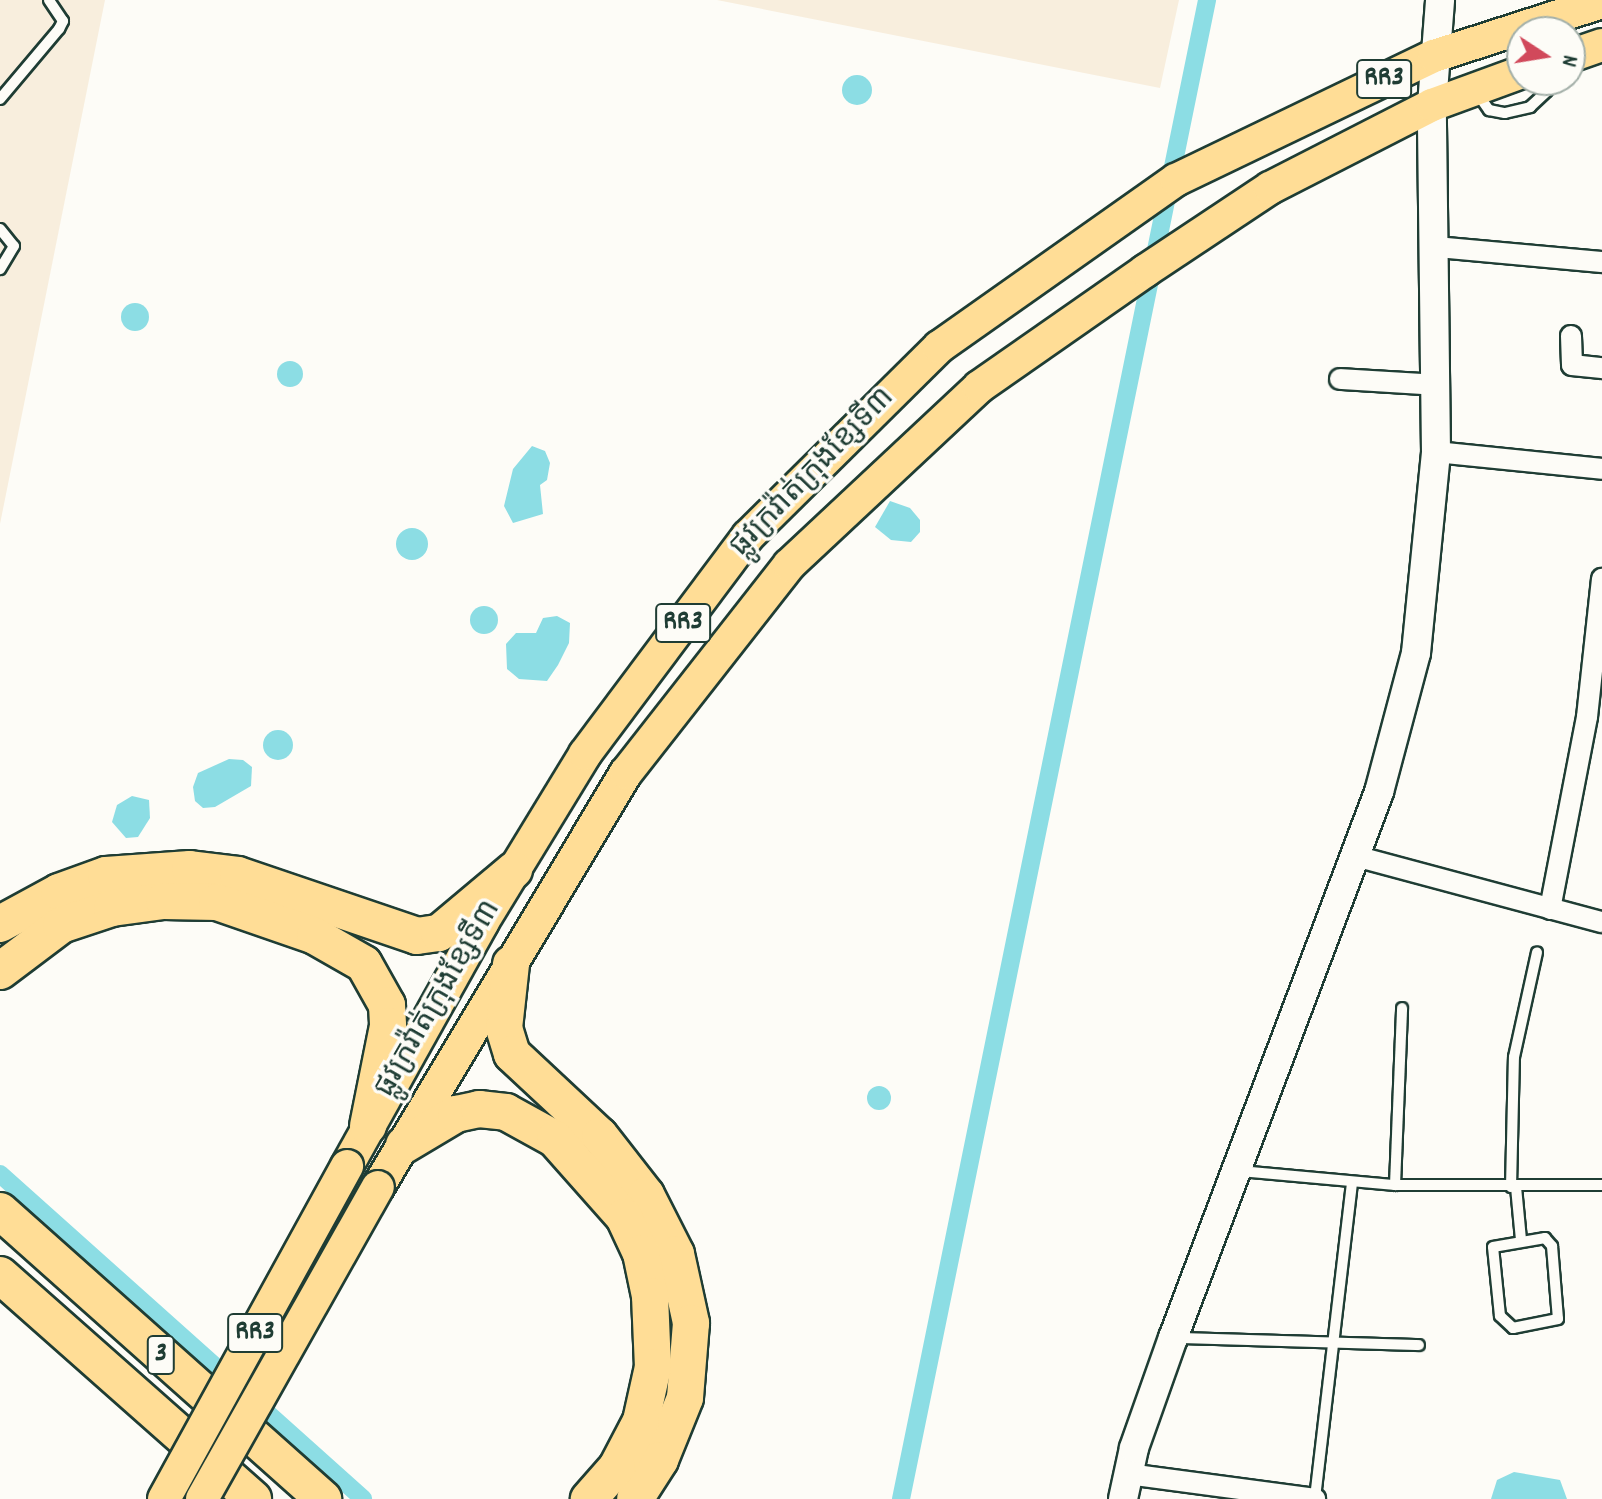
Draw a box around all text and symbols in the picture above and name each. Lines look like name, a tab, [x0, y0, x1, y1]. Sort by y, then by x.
north arrow	[1506, 16, 1586, 96]
text: N	[1552, 52, 1584, 69]
road number: RR3	[1356, 55, 1412, 103]
street label: ផ្លូវក្រវ៉ាត់ក្រុងខ្សែទី៣	[724, 382, 904, 566]
road number: RR3	[655, 599, 711, 647]
street label: ផ្លូវក្រវ៉ាត់ក្រុងខ្សែទី៣	[369, 895, 511, 1105]
road number: RR3	[227, 1309, 283, 1357]
road number: 3	[145, 1331, 177, 1379]

